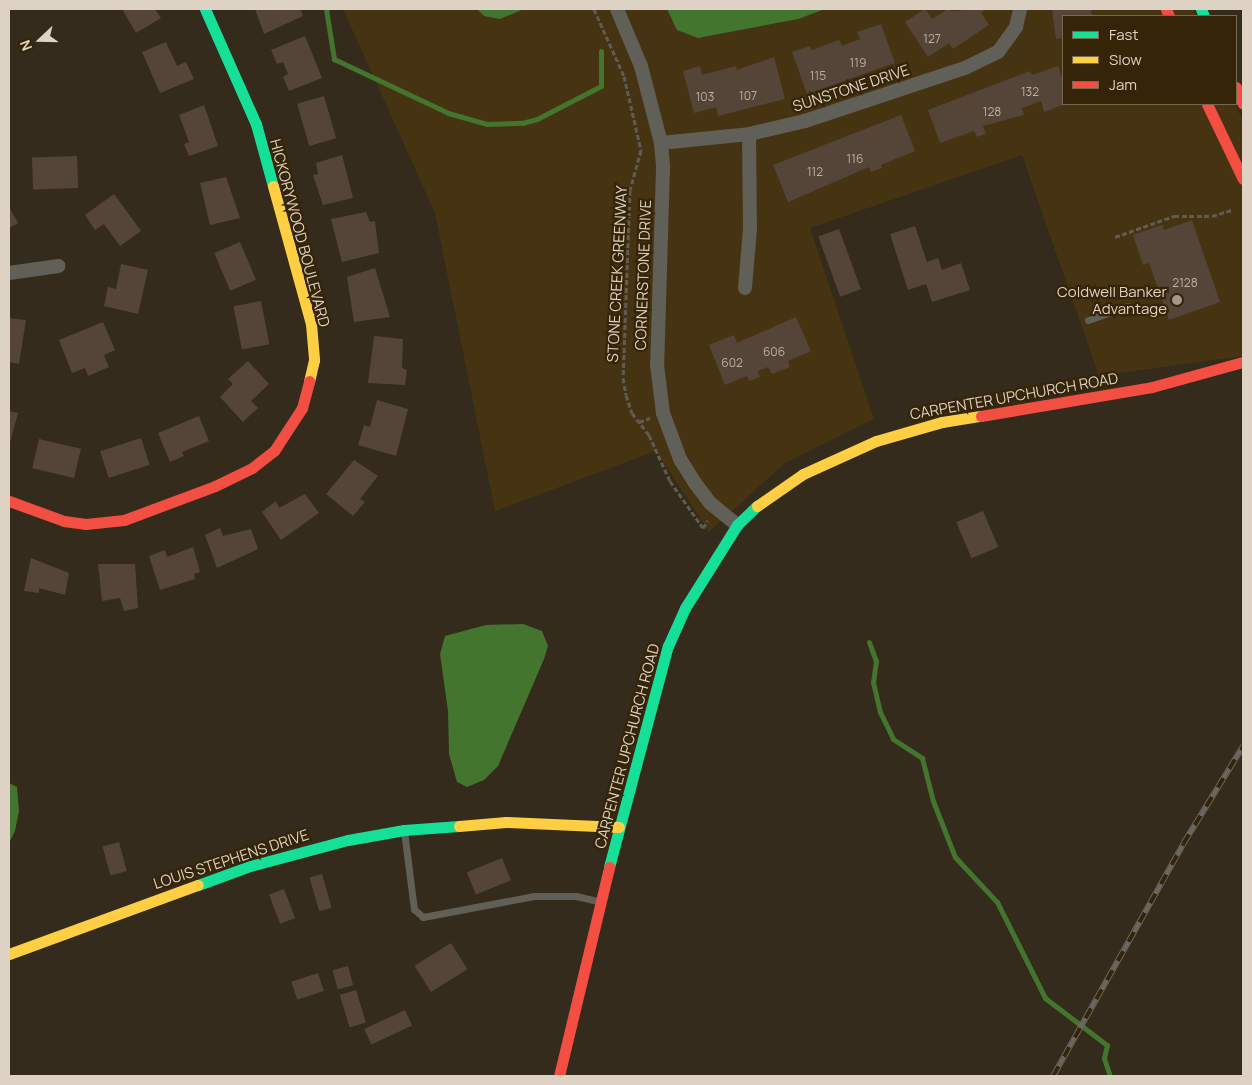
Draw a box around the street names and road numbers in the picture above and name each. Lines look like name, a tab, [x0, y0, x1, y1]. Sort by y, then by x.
street label: SUNSTONE DRIVE	[790, 61, 912, 115]
street label: HICKORYWOOD BOULEVARD	[266, 137, 334, 329]
street label: STONE CREEK GREENWAY	[603, 185, 631, 363]
street label: CORNERSTONE DRIVE	[631, 199, 655, 351]
street label: CARPENTER UPCHURCH ROAD	[908, 369, 1120, 423]
street label: CARPENTER UPCHURCH ROAD	[591, 642, 663, 850]
street label: LOUIS STEPHENS DRIVE	[151, 825, 311, 893]

